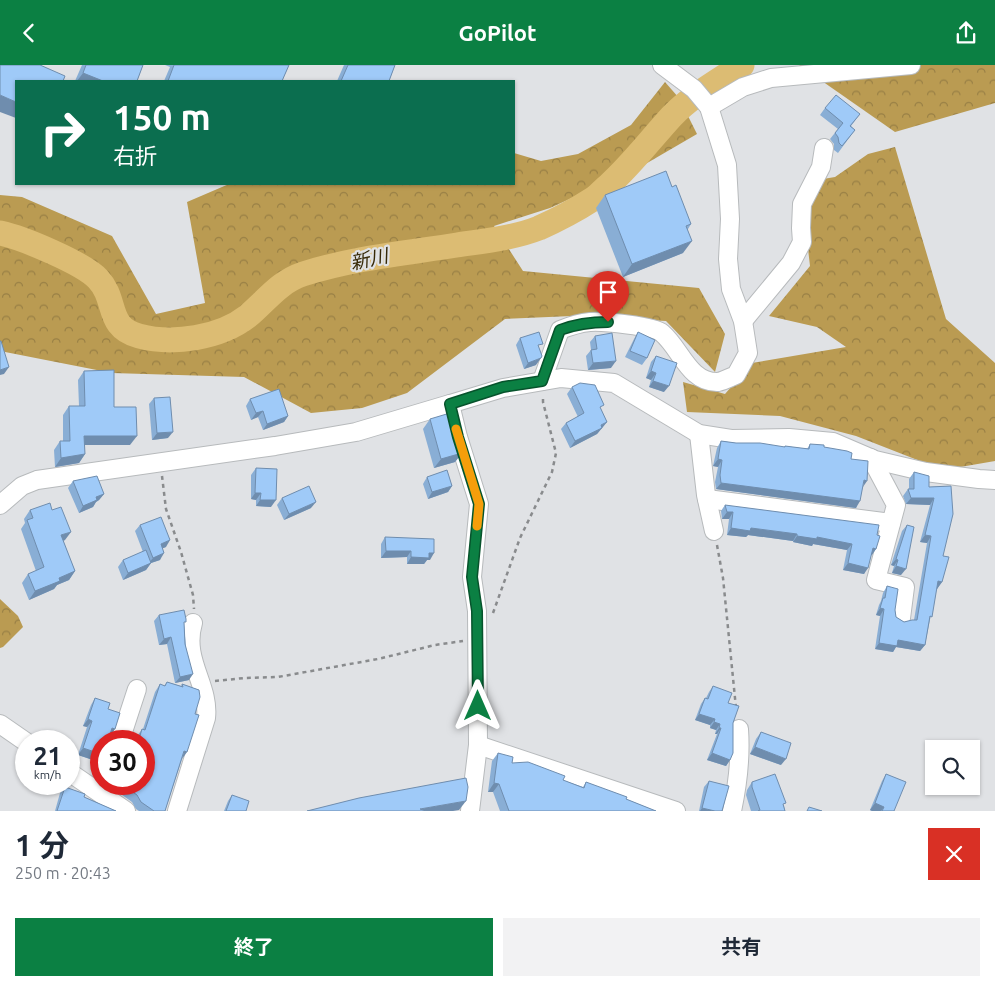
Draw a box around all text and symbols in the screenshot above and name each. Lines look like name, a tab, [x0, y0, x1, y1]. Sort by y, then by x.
icon: back	[15, 19, 43, 47]
icon: share	[952, 19, 980, 47]
text: GoPilot	[459, 20, 536, 45]
text: 150 m	[113, 97, 211, 137]
icon: right	[30, 100, 95, 165]
text: 右折	[113, 143, 157, 168]
water label: 新川	[348, 244, 392, 274]
pin	[587, 271, 629, 322]
icon: arrive	[594, 278, 622, 306]
position arrow	[451, 679, 503, 731]
speed limit sign: 30	[90, 730, 155, 795]
map controls	[925, 740, 980, 795]
button: search	[925, 740, 980, 795]
text: 21	[33, 742, 62, 770]
text: km/h	[34, 768, 61, 781]
text: 1 分	[15, 828, 69, 862]
button: close	[928, 828, 980, 880]
text: 250 m · 20:43	[15, 864, 111, 882]
button: 終了	[15, 918, 493, 976]
button: 共有	[503, 918, 980, 976]

